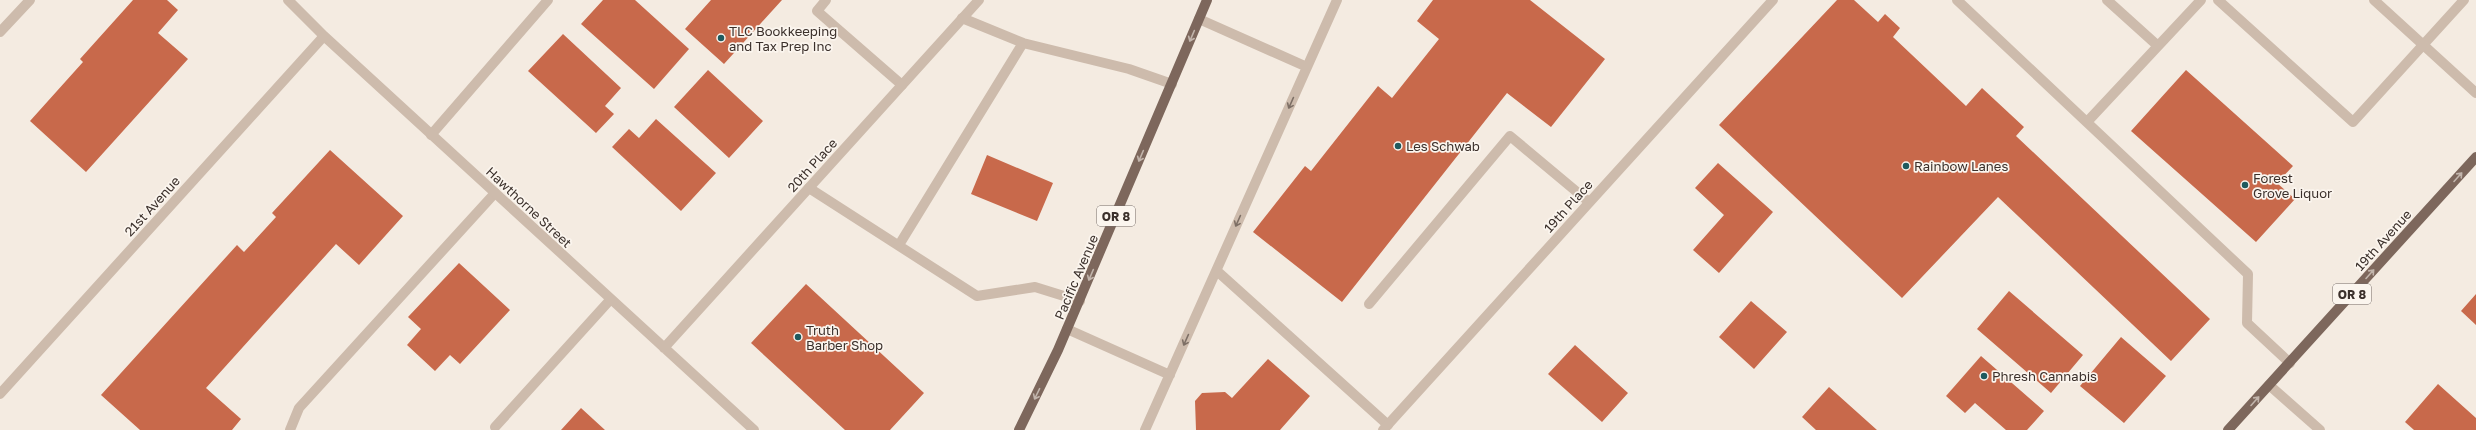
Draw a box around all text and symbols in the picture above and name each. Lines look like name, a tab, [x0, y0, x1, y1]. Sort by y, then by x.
place label: TLC Bookkeeping and Tax Prep Inc	[729, 23, 837, 54]
one-way arrow	[1188, 29, 1195, 41]
marker: TLC Bookkeeping and Tax Prep Inc	[716, 33, 726, 43]
one-way arrow	[1287, 96, 1294, 108]
street label: 20th Place	[784, 135, 840, 195]
place label: Les Schwab	[1406, 138, 1480, 154]
marker: Les Schwab	[1393, 141, 1403, 151]
one-way arrow	[1137, 149, 1145, 161]
place label: Rainbow Lanes	[1914, 158, 2008, 174]
marker: Rainbow Lanes	[1901, 161, 1911, 171]
street label: Hawthorne Street	[483, 163, 575, 251]
place label: Forest Grove Liquor	[2253, 170, 2332, 201]
one-way arrow	[2453, 172, 2462, 183]
street label: 21st Avenue	[121, 173, 183, 239]
street label: 19th Place	[1540, 176, 1596, 236]
marker: Forest Grove Liquor	[2240, 180, 2250, 190]
road number: OR 8	[1097, 206, 1135, 226]
street label: 19th Avenue	[2351, 206, 2415, 274]
one-way arrow	[1234, 215, 1242, 227]
street label: Pacific Avenue	[1051, 232, 1101, 322]
one-way arrow	[1086, 269, 1094, 281]
one-way arrow	[2366, 269, 2375, 279]
road number: OR 8	[2333, 284, 2371, 304]
place label: Truth Barber Shop	[806, 322, 883, 353]
marker: Truth Barber Shop	[793, 332, 803, 342]
one-way arrow	[1181, 334, 1189, 346]
place label: Phresh Cannabis	[1992, 368, 2097, 384]
marker: Phresh Cannabis	[1979, 371, 1989, 381]
one-way arrow	[1033, 387, 1040, 399]
one-way arrow	[2250, 396, 2259, 406]

